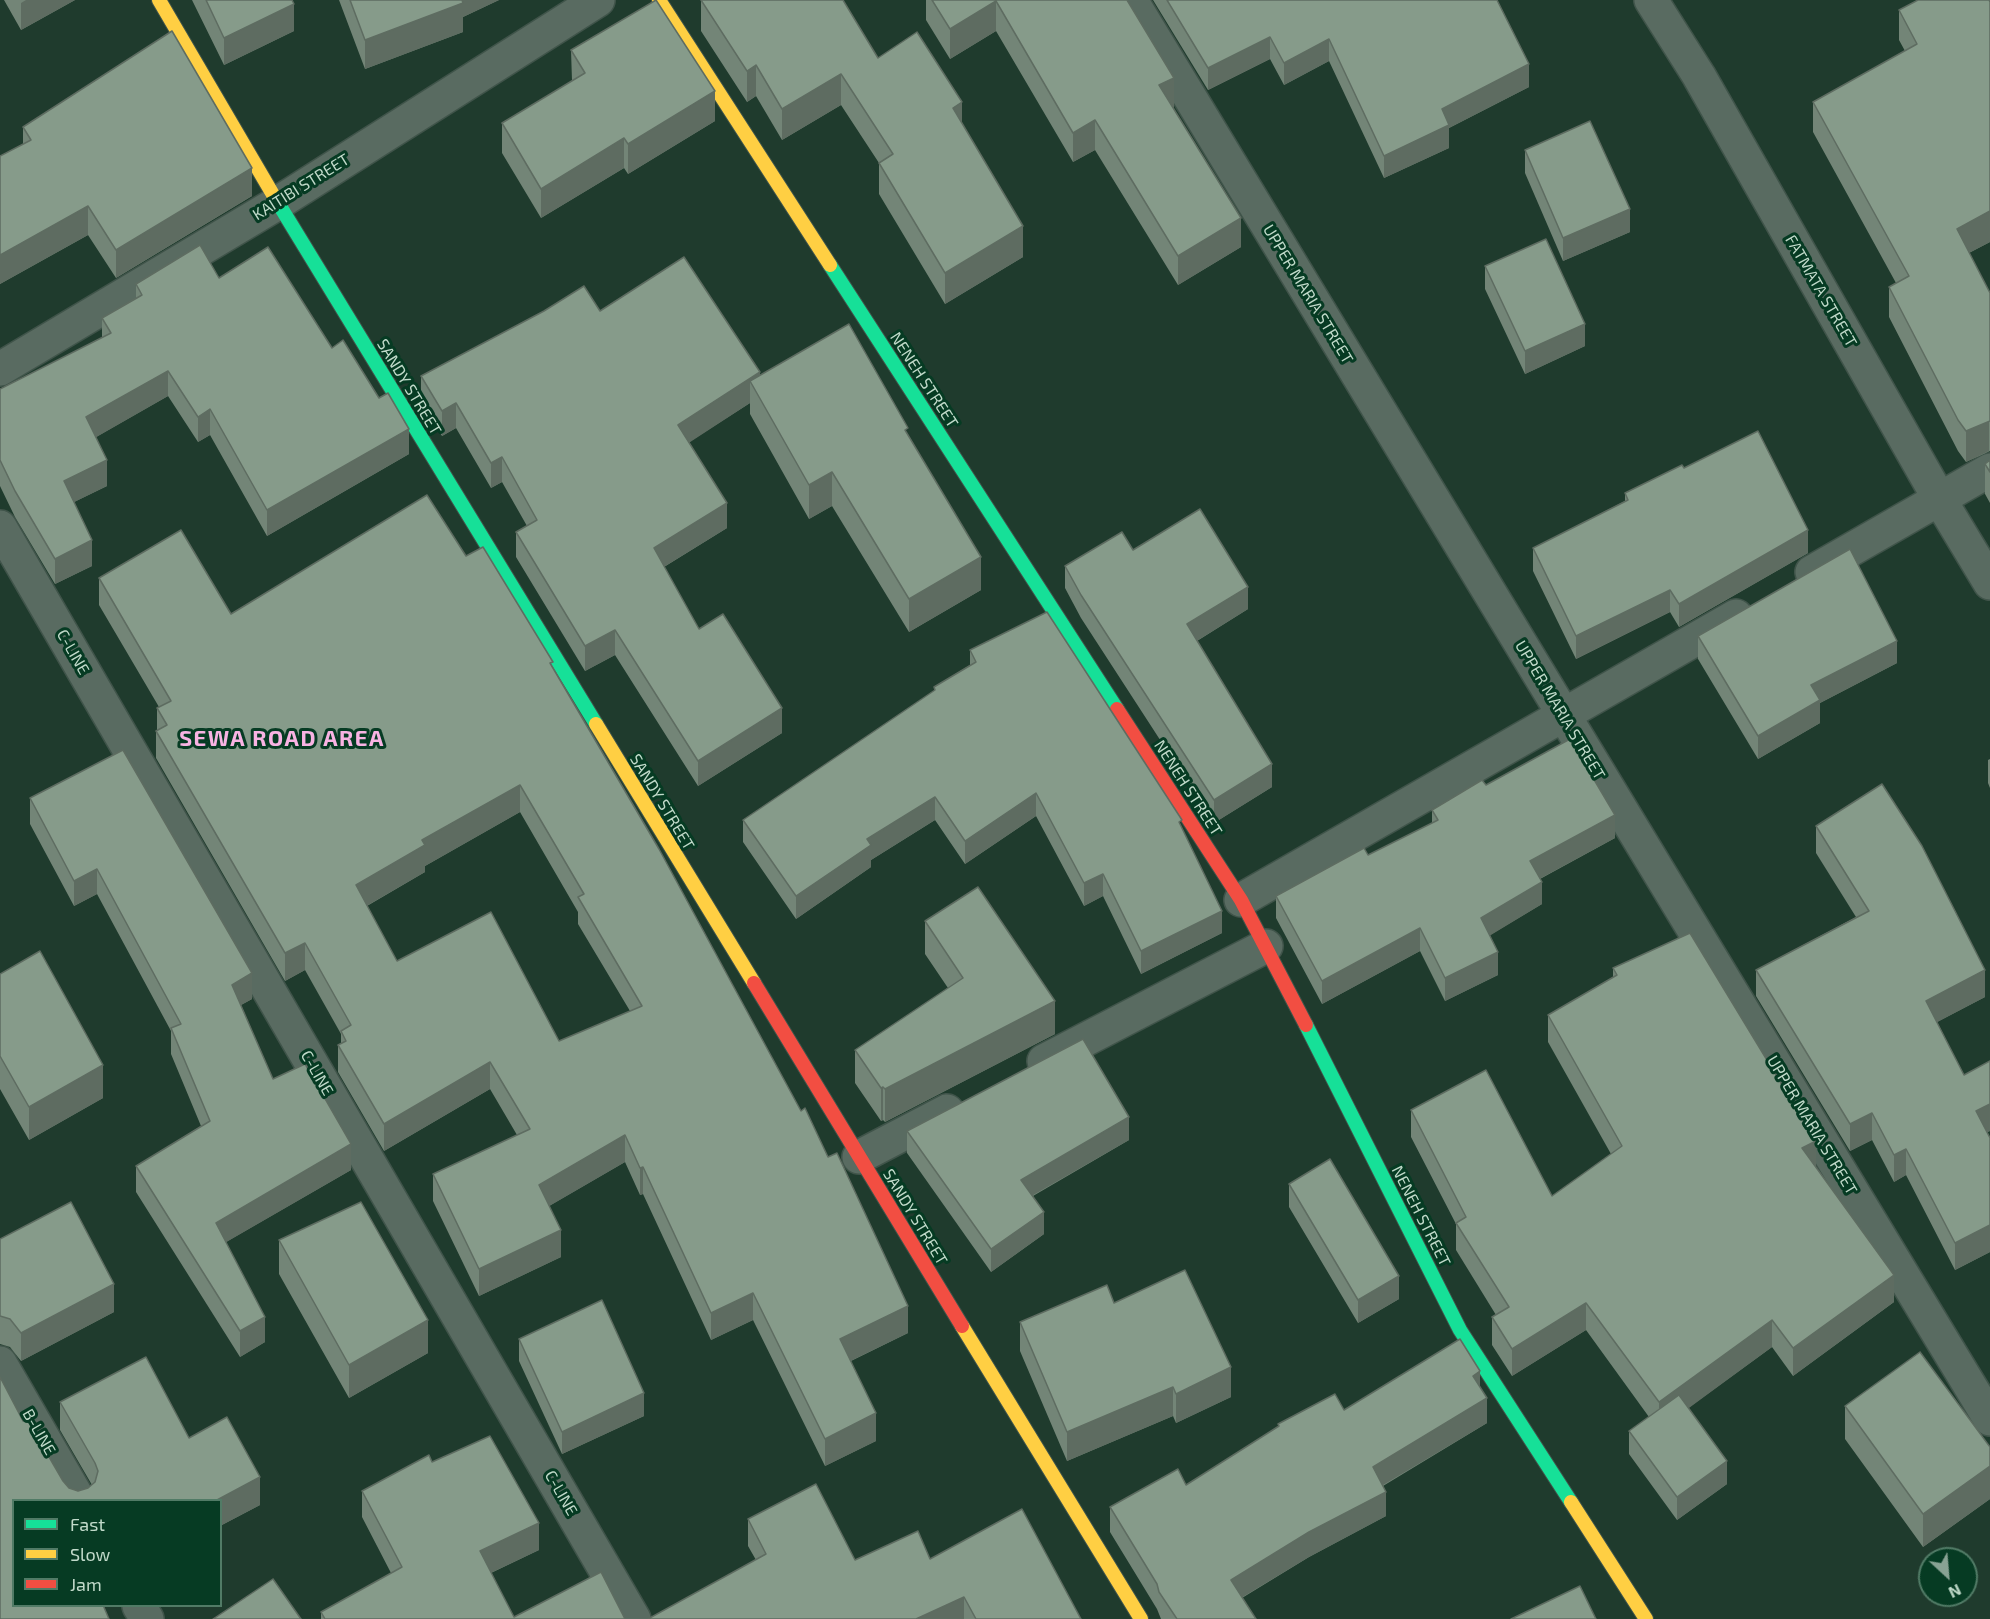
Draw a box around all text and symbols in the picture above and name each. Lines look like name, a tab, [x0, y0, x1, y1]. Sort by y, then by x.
street label: KAITIBI STREET	[249, 150, 353, 224]
street label: UPPER MARIA STREET	[1259, 221, 1357, 367]
street label: FATMATA STREET	[1781, 231, 1861, 351]
street label: NENEH STREET	[886, 329, 962, 431]
street label: SANDY STREET	[373, 336, 445, 438]
street label: C-LINE	[52, 626, 94, 678]
street label: UPPER MARIA STREET	[1511, 637, 1609, 783]
district label: SEWA ROAD AREA	[179, 726, 385, 752]
street label: NENEH STREET	[1150, 737, 1226, 839]
street label: SANDY STREET	[626, 751, 698, 853]
street label: C-LINE	[296, 1047, 338, 1099]
street label: UPPER MARIA STREET	[1763, 1052, 1861, 1198]
street label: NENEH STREET	[1387, 1163, 1455, 1269]
street label: SANDY STREET	[879, 1166, 951, 1268]
street label: B-LINE	[18, 1406, 60, 1458]
street label: C-LINE	[540, 1467, 582, 1519]
legend	[12, 1499, 222, 1607]
text: Fast	[70, 1513, 105, 1535]
text: Slow	[70, 1543, 110, 1565]
north arrow	[1918, 1547, 1978, 1607]
text: Jam	[70, 1573, 102, 1595]
text: N	[1946, 1581, 1965, 1603]

